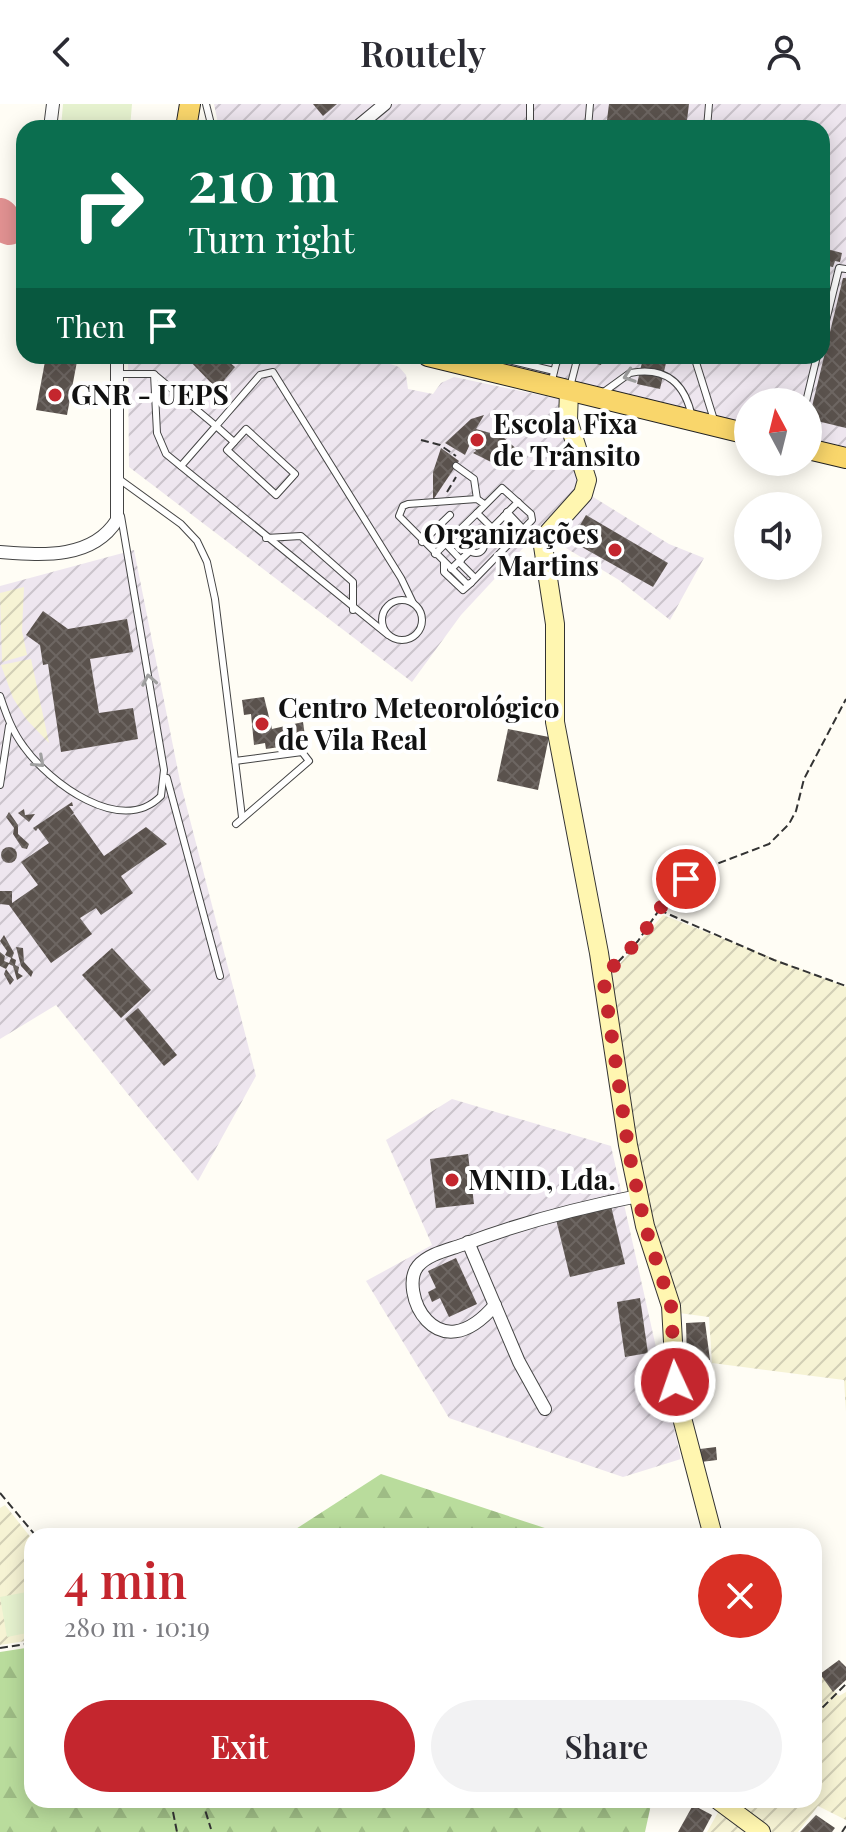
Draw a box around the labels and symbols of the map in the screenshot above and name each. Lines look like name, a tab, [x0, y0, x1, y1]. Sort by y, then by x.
one-way arrow	[623, 367, 637, 383]
place label: GNR - UEPS	[71, 375, 229, 412]
marker: GNR - UEPS	[46, 386, 64, 404]
north arrow	[734, 388, 822, 476]
place label: Escola Fixa de Trânsito	[493, 404, 641, 473]
marker: Escola Fixa de Trânsito	[468, 431, 486, 449]
place label: Organizações Martins	[423, 514, 599, 583]
marker: Organizações Martins	[606, 541, 624, 559]
one-way arrow	[141, 673, 158, 687]
place label: Centro Meteorológico de Vila Real	[278, 688, 559, 757]
marker: Centro Meteorológico de Vila Real	[253, 715, 271, 733]
one-way arrow	[29, 752, 44, 767]
pin	[652, 845, 720, 913]
place label: MNID, Lda.	[468, 1160, 616, 1197]
marker: MNID, Lda.	[443, 1171, 461, 1189]
position arrow	[633, 1340, 717, 1424]

